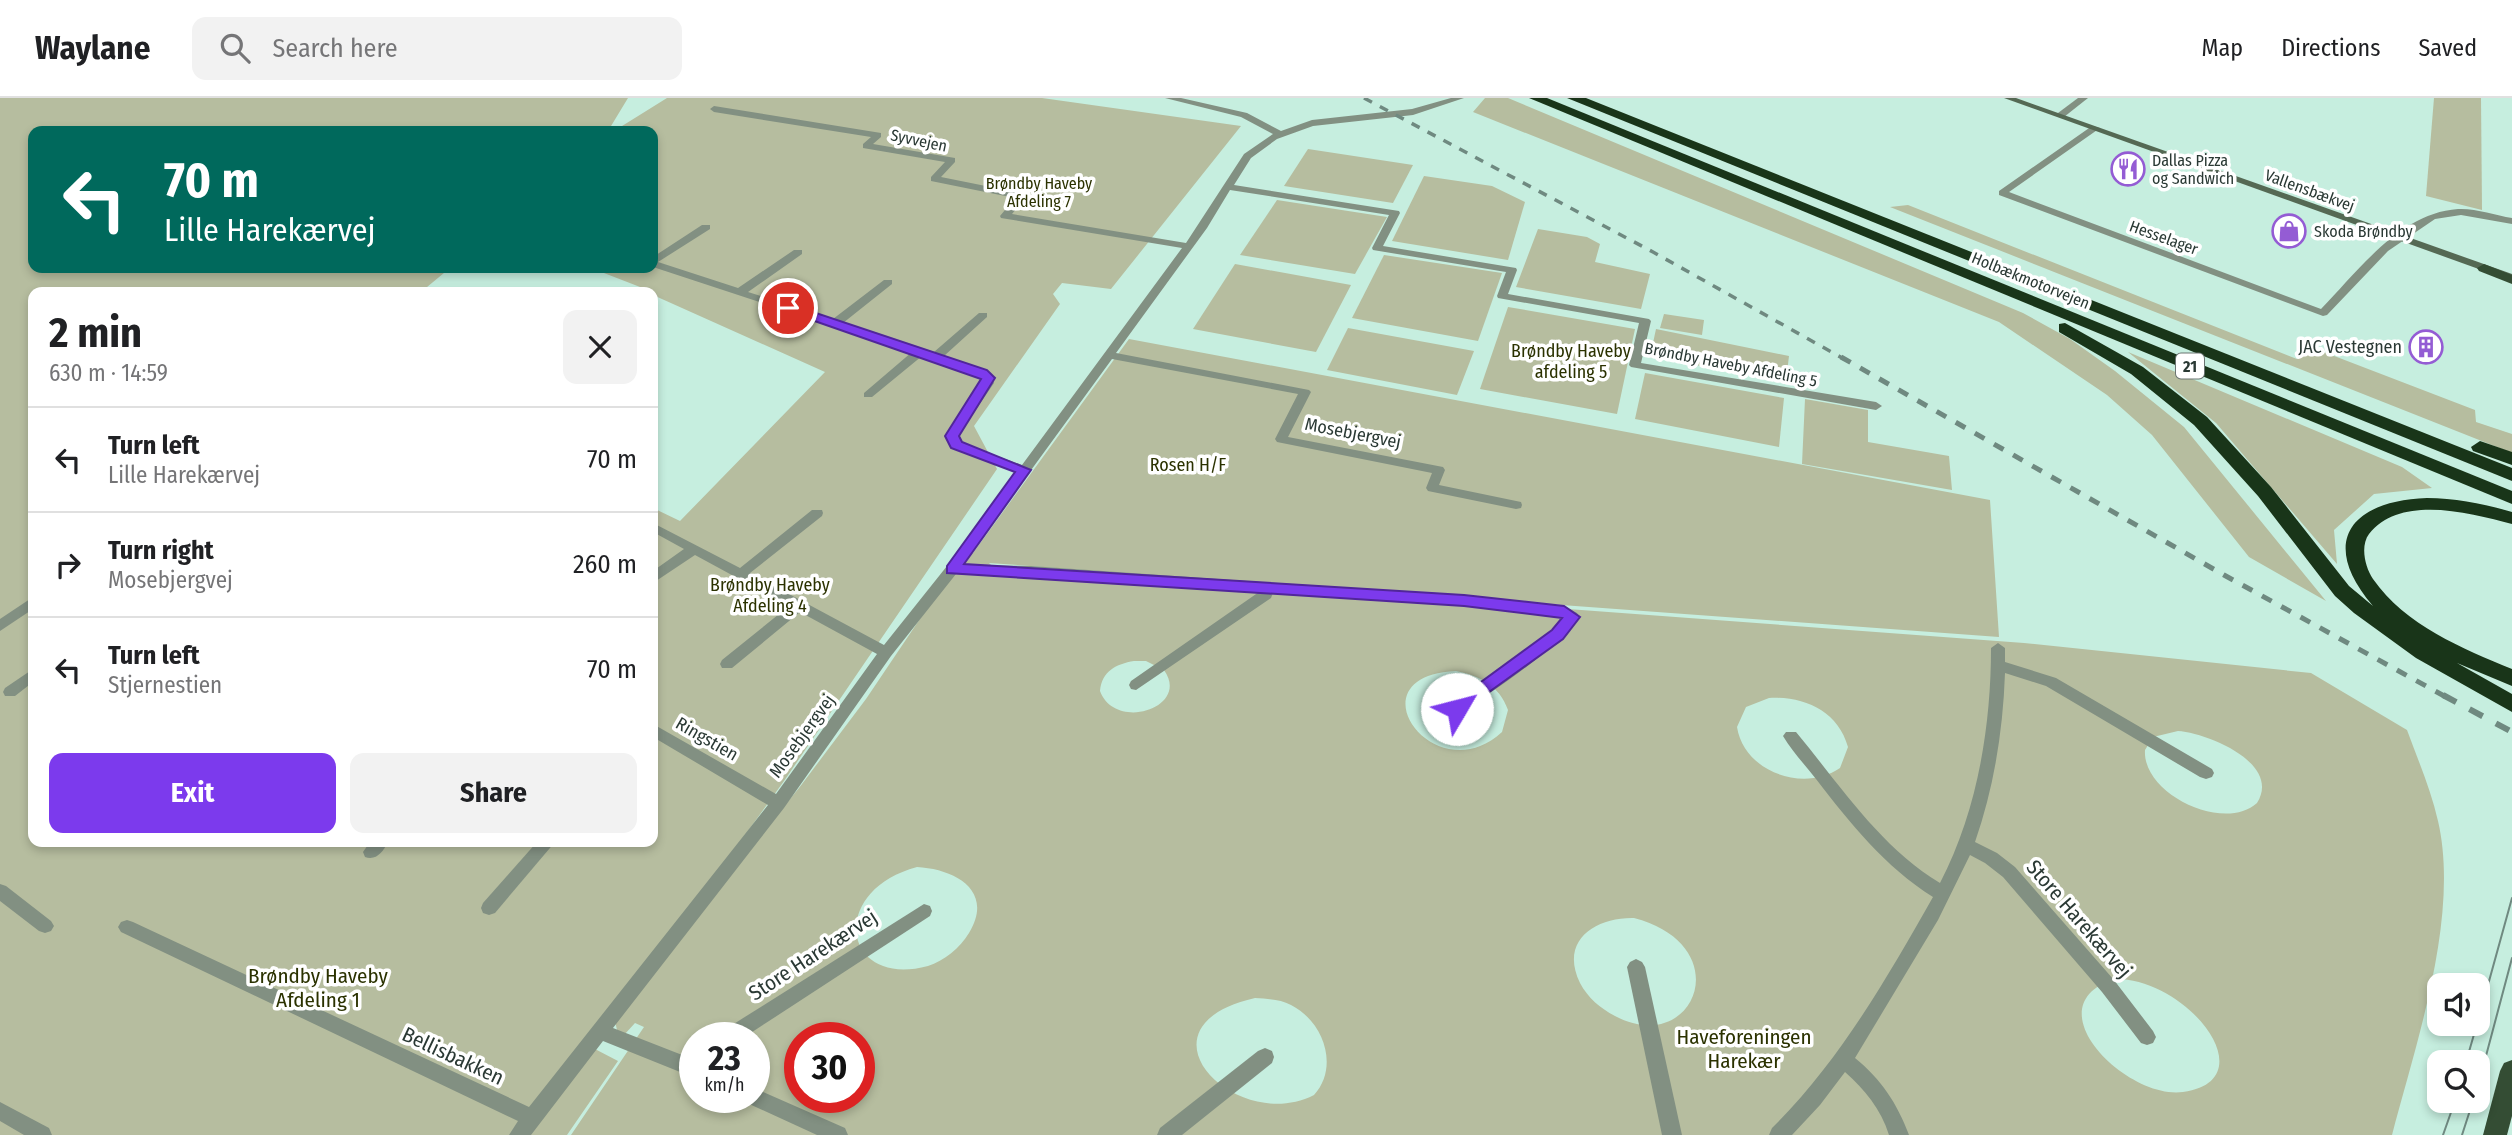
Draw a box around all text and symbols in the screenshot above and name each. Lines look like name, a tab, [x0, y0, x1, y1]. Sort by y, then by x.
search box	[192, 17, 682, 80]
text: Waylane	[35, 28, 150, 68]
icon: search	[216, 29, 254, 67]
text: Search here	[272, 33, 398, 64]
text: Map	[2202, 34, 2243, 62]
text: Directions	[2281, 34, 2380, 62]
text: Saved	[2418, 34, 2477, 62]
street label: Syvvejen	[889, 125, 949, 156]
restaurant icon: Dallas Pizza og Sandwich	[2109, 150, 2147, 188]
text: 70 m	[164, 151, 259, 210]
place label: Dallas Pizza og Sandwich	[2152, 151, 2234, 188]
icon: left	[49, 154, 140, 245]
street label: Vallensbækvej	[2262, 165, 2357, 215]
park label: Brøndby Haveby Afdeling 7	[986, 174, 1093, 211]
text: Lille Harekærvej	[164, 211, 376, 249]
shop icon: Skoda Brøndby	[2270, 212, 2308, 250]
street label: Hesselager	[2127, 216, 2201, 259]
place label: Skoda Brøndby	[2314, 222, 2414, 241]
street label: Holbækmotorvejen	[1969, 248, 2093, 313]
pin	[758, 278, 818, 338]
icon: arrive	[769, 289, 807, 327]
text: 2 min	[49, 308, 142, 358]
button: close	[563, 310, 637, 384]
building icon: JAC Vestegnen	[2407, 328, 2445, 366]
place label: JAC Vestegnen	[2298, 336, 2402, 358]
street label: Brøndby Haveby Afdeling 5	[1643, 338, 1819, 391]
park label: Brøndby Haveby afdeling 5	[1511, 340, 1631, 383]
road number: 21	[2176, 354, 2204, 378]
text: 630 m · 14:59	[49, 359, 168, 387]
street label: Mosebjergvej	[1303, 413, 1403, 453]
text: Turn left	[108, 430, 200, 461]
icon: left	[49, 441, 87, 479]
text: 70 m	[587, 444, 637, 475]
park label: Rosen H/F	[1150, 454, 1226, 476]
text: Lille Harekærvej	[108, 461, 260, 489]
text: Turn right	[108, 535, 214, 566]
icon: right	[49, 546, 87, 584]
text: 260 m	[573, 549, 637, 580]
text: Mosebjergvej	[108, 566, 233, 594]
park label: Brøndby Haveby Afdeling 4	[710, 574, 830, 617]
text: Turn left	[108, 640, 200, 671]
icon: left	[49, 651, 87, 689]
text: 70 m	[587, 654, 637, 685]
text: Stjernestien	[108, 671, 222, 699]
position arrow	[1420, 672, 1494, 746]
street label: Mosebjergvej	[764, 690, 840, 782]
street label: Ringstien	[672, 712, 742, 766]
button: Exit	[49, 753, 336, 833]
button: Share	[350, 753, 637, 833]
street label: Store Harekærvej	[2021, 855, 2137, 983]
street label: Store Harekærvej	[744, 904, 882, 1006]
park label: Brøndby Haveby Afdeling 1	[248, 963, 389, 1013]
map controls	[2427, 973, 2490, 1113]
button: sound	[2427, 973, 2490, 1036]
street label: Bellisbakken	[398, 1021, 508, 1091]
speed limit sign: 30	[784, 1022, 875, 1113]
park label: Haveforeningen Harekær	[1676, 1024, 1812, 1074]
text: 23	[708, 1037, 741, 1079]
button: search	[2427, 1050, 2490, 1113]
text: km/h	[704, 1074, 745, 1096]

